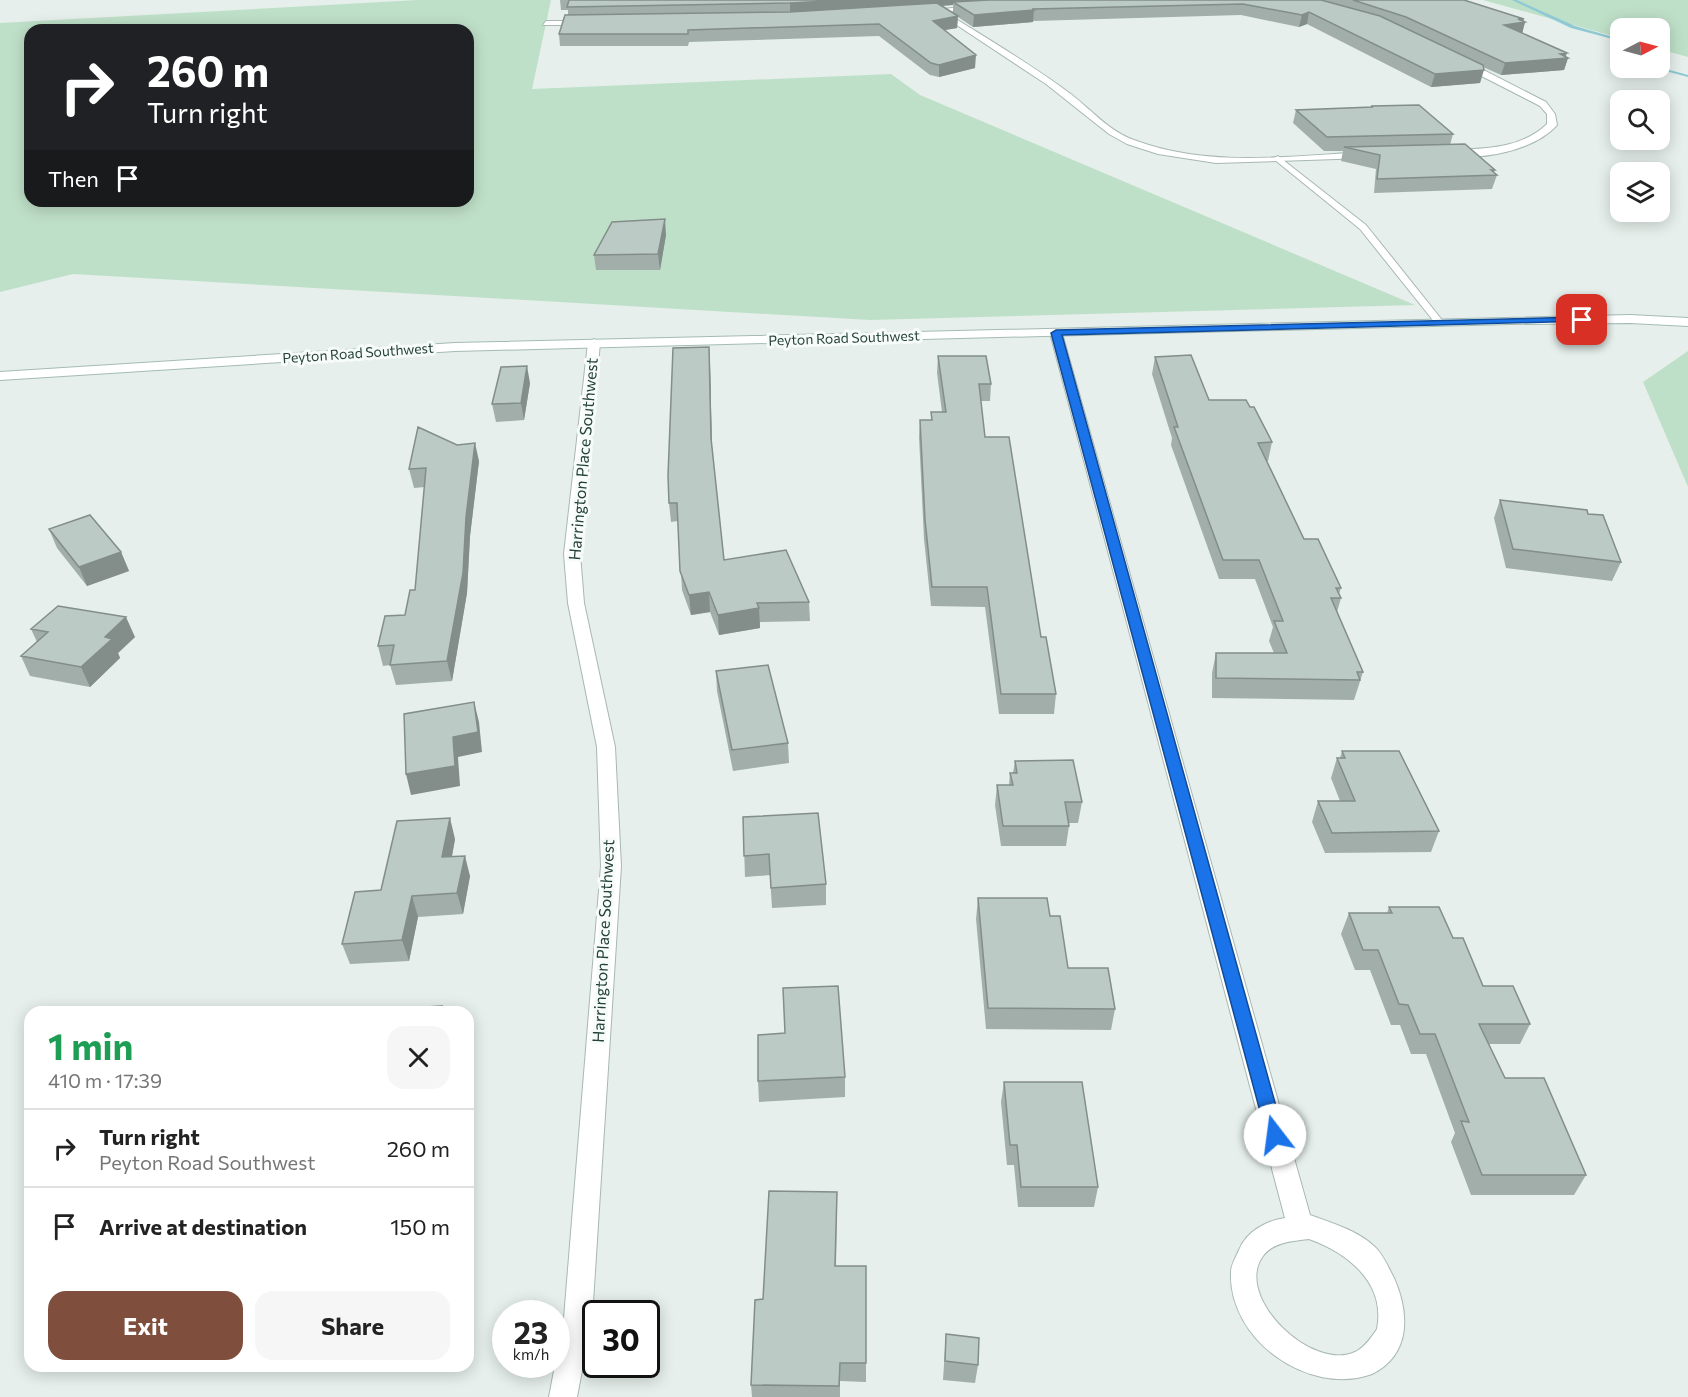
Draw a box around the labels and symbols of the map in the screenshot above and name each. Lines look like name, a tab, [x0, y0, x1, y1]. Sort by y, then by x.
north arrow	[1610, 18, 1670, 78]
pin	[1556, 294, 1607, 345]
street label: Peyton Road Southwest	[768, 326, 920, 349]
street label: Peyton Road Southwest	[282, 339, 434, 366]
street label: Harrington Place Southwest	[564, 356, 601, 561]
street label: Harrington Place Southwest	[588, 838, 617, 1043]
position arrow	[1243, 1103, 1307, 1167]
speed limit sign: 30	[582, 1300, 660, 1378]

